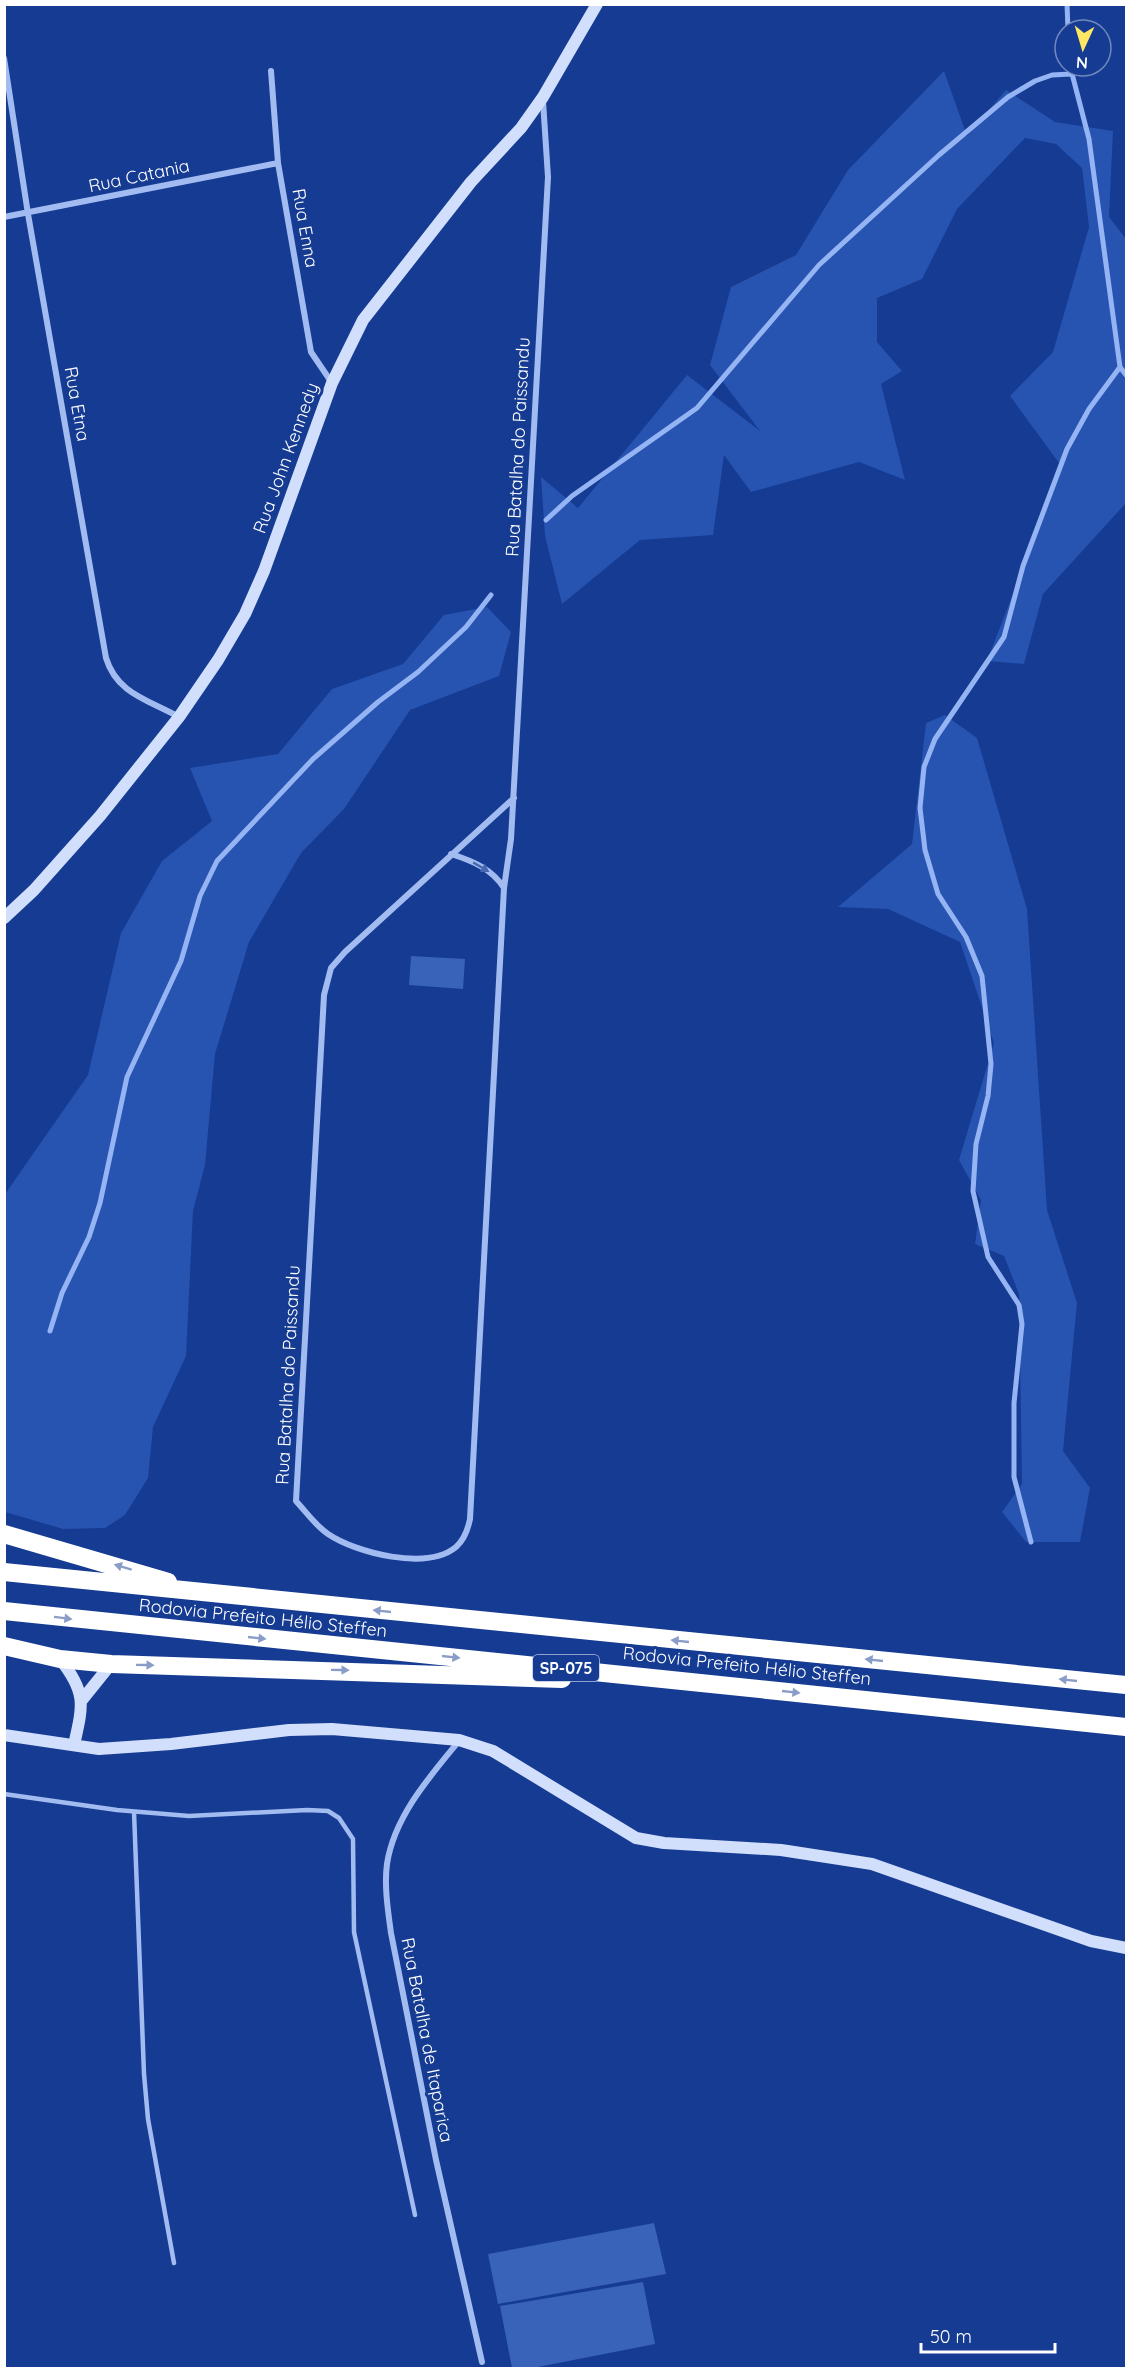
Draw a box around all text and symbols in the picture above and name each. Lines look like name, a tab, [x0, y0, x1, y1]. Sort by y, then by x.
north arrow	[1053, 18, 1113, 78]
text: N	[1075, 53, 1089, 73]
street label: Rua Catania	[86, 154, 192, 197]
street label: Rua Enna	[287, 187, 324, 269]
street label: Rua Batalha do Paissandu	[500, 337, 535, 557]
street label: Rua Etna	[60, 365, 95, 443]
street label: Rua John Kennedy	[248, 379, 323, 536]
one-way arrow	[473, 861, 489, 872]
street label: Rua Batalha do Paissandu	[270, 1265, 305, 1485]
one-way arrow	[114, 1562, 132, 1571]
street label: Rodovia Prefeito Hélio Steffen	[138, 1593, 388, 1642]
one-way arrow	[372, 1606, 391, 1616]
one-way arrow	[53, 1613, 72, 1623]
one-way arrow	[247, 1633, 266, 1643]
one-way arrow	[671, 1636, 690, 1646]
street label: Rodovia Prefeito Hélio Steffen	[622, 1641, 872, 1690]
one-way arrow	[441, 1652, 460, 1662]
road number: SP-075	[533, 1655, 599, 1681]
one-way arrow	[865, 1655, 884, 1665]
one-way arrow	[136, 1660, 155, 1670]
one-way arrow	[331, 1665, 350, 1674]
one-way arrow	[1059, 1675, 1078, 1685]
one-way arrow	[781, 1687, 800, 1696]
street label: Rua Batalha de Itaparica	[396, 1936, 459, 2144]
scale bar	[921, 2316, 1054, 2354]
text: 50 m	[930, 2325, 972, 2348]

